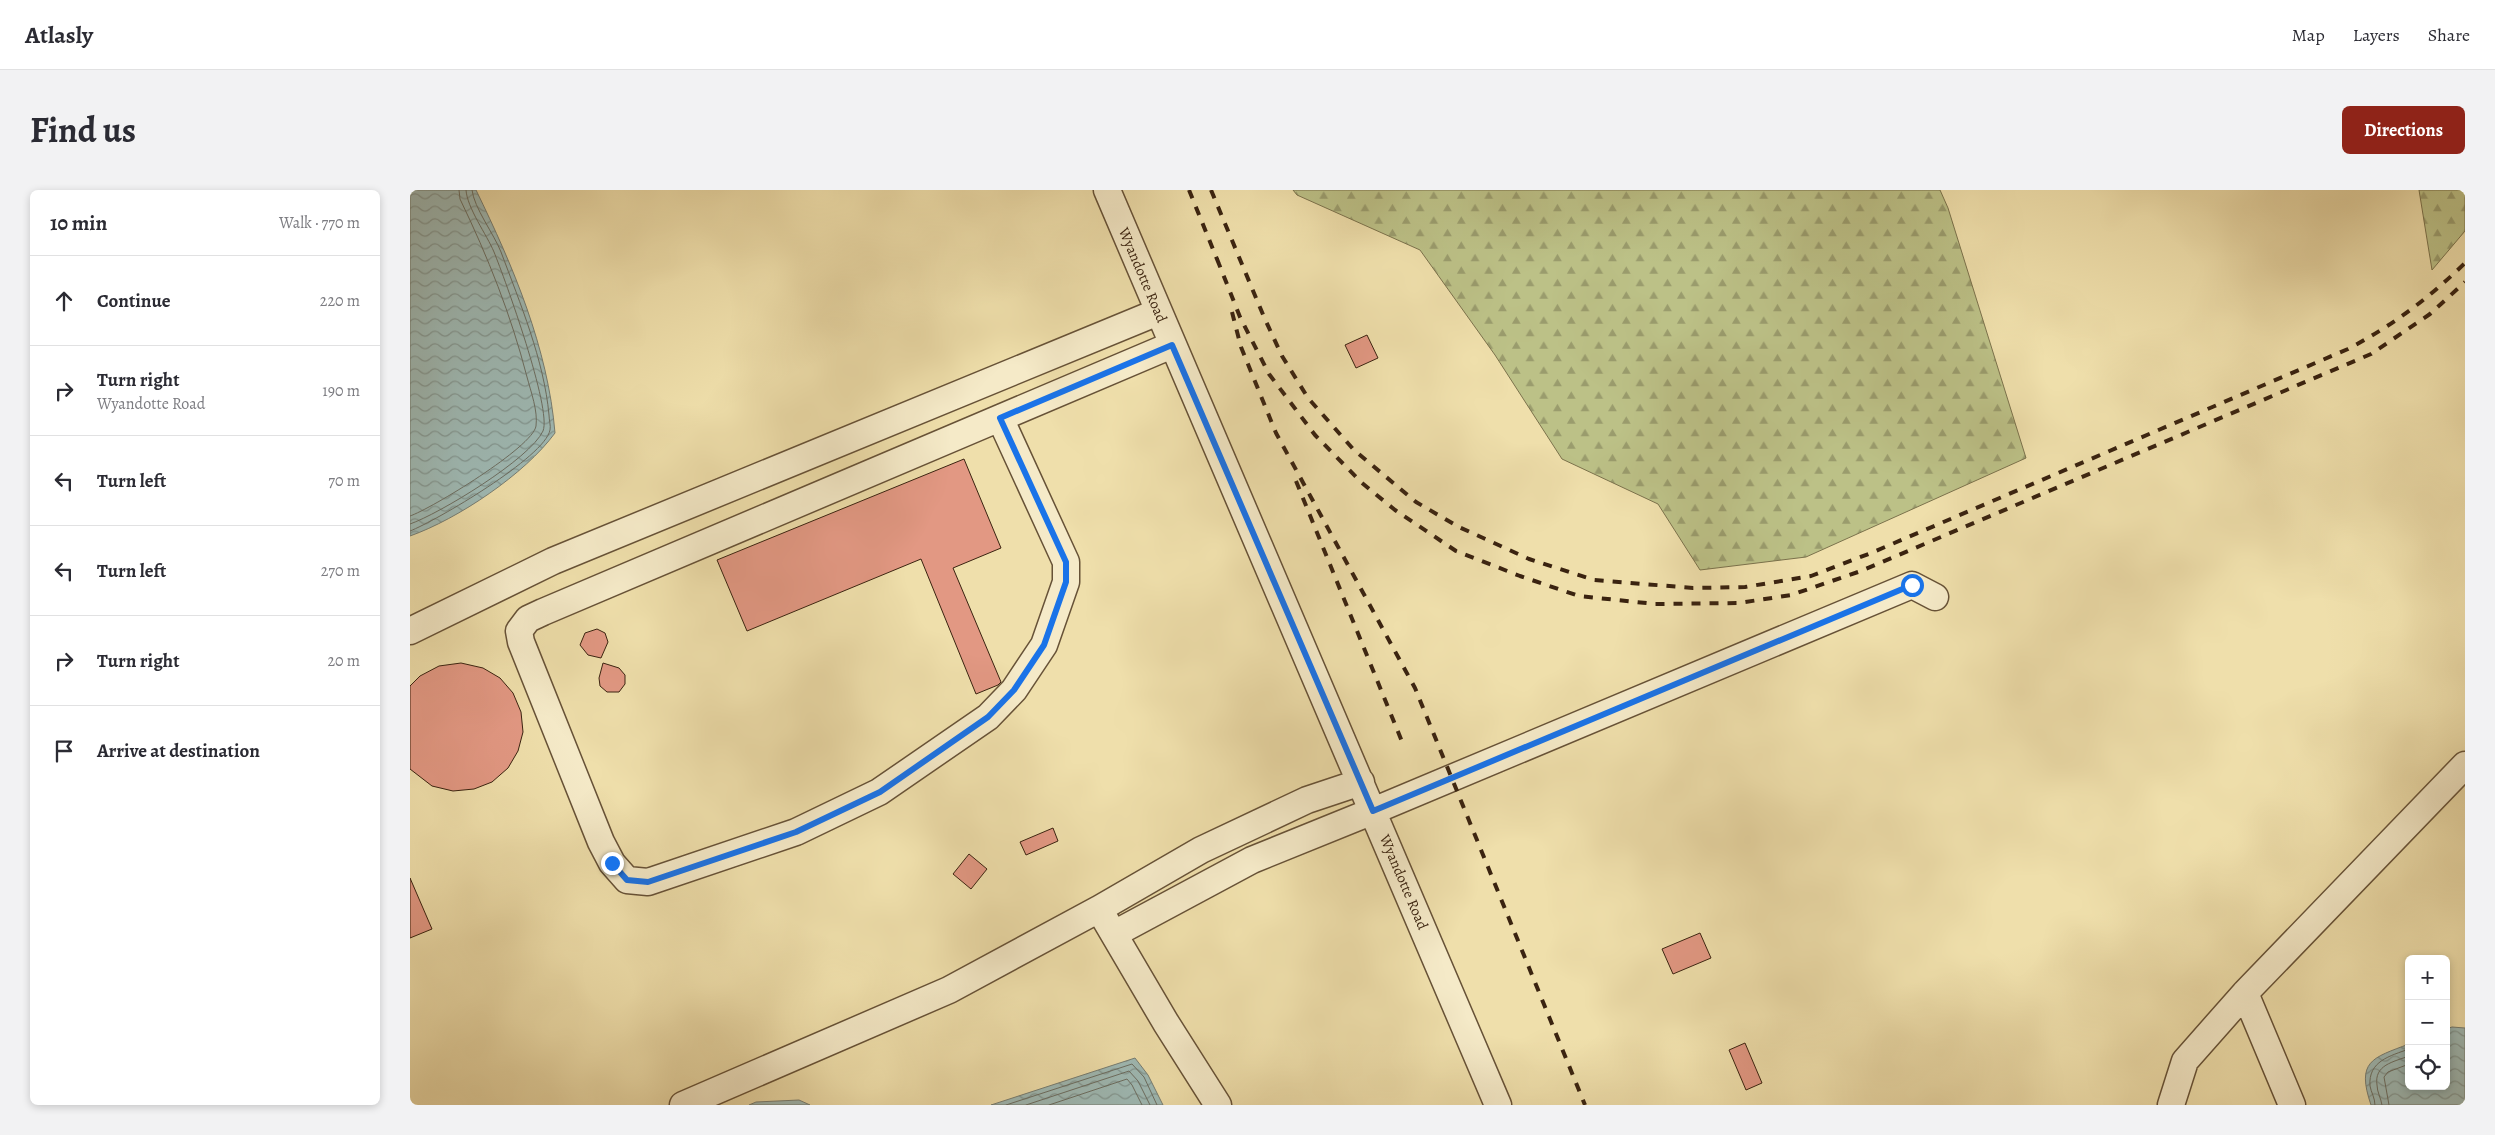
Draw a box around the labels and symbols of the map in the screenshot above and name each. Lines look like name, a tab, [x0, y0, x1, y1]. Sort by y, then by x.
street label: Wyandotte Road	[1114, 223, 1172, 327]
route start	[1901, 574, 1924, 597]
street label: Wyandotte Road	[1375, 830, 1433, 934]
route end	[601, 852, 624, 875]

